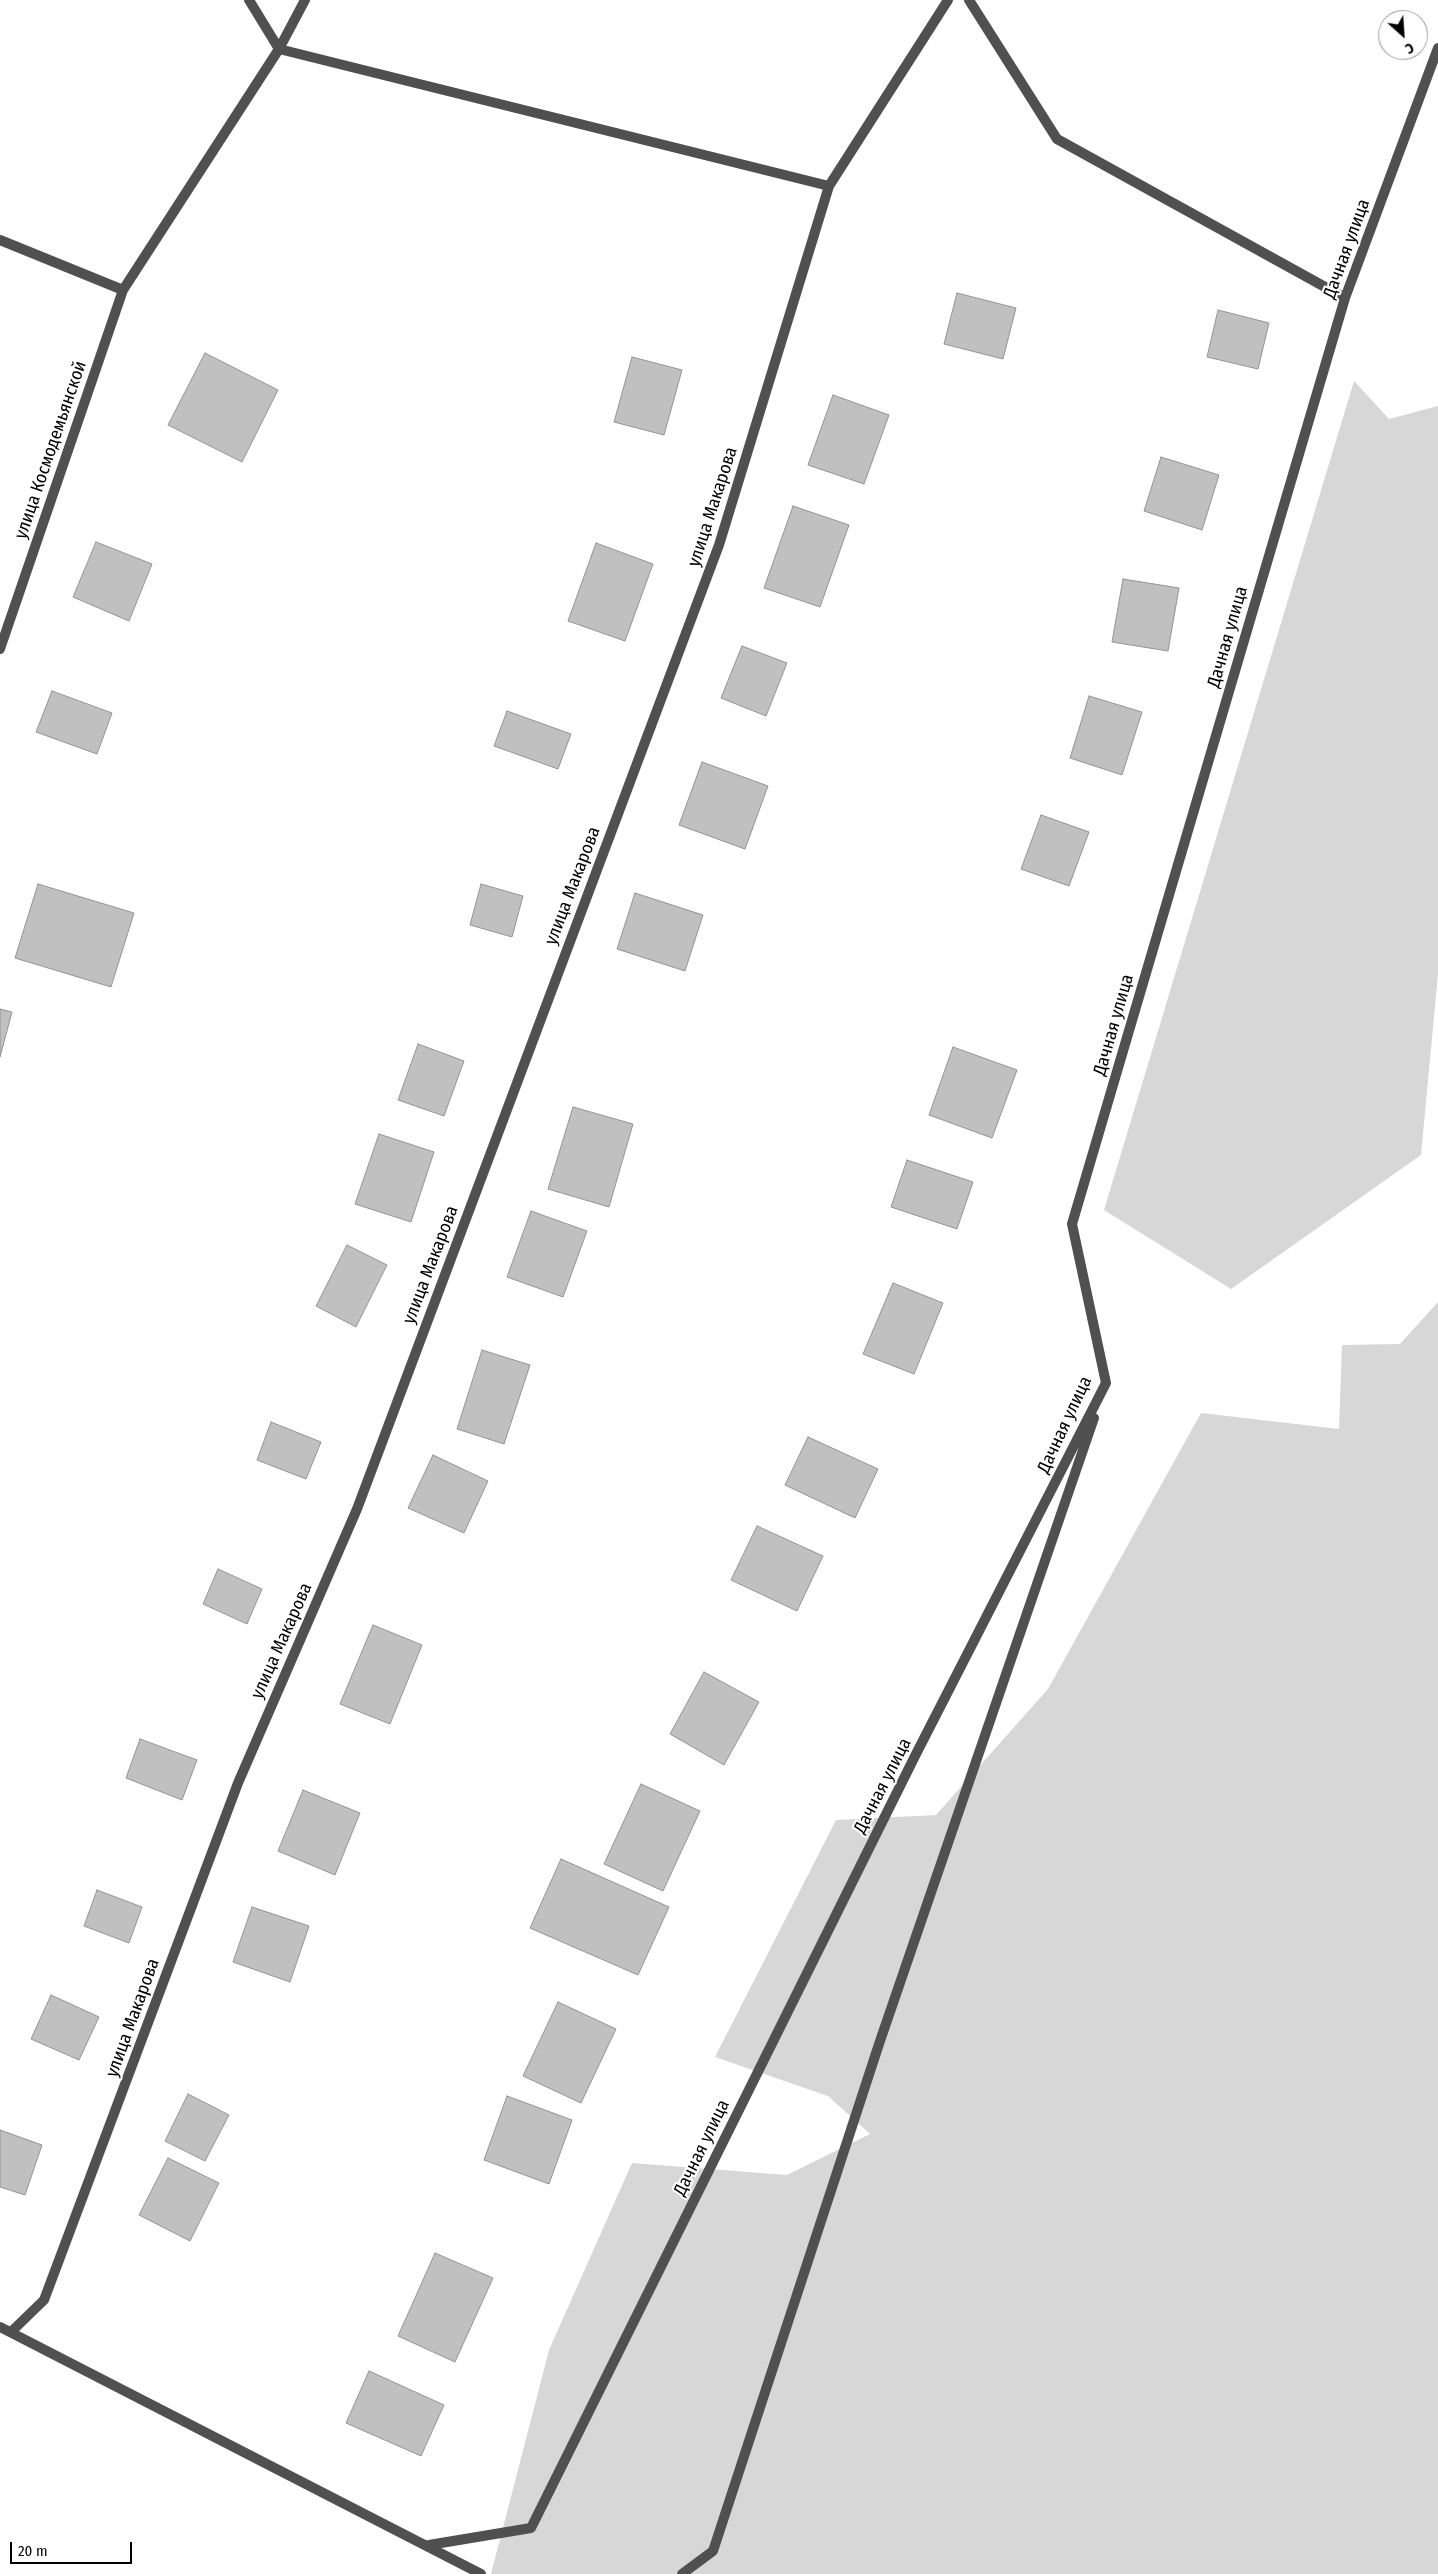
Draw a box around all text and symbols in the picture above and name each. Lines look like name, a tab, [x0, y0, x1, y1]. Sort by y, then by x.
north arrow	[1378, 10, 1428, 60]
text: С	[1402, 39, 1416, 57]
street label: Дачная улица	[1319, 196, 1375, 302]
street label: улица Космодемьянской	[10, 358, 92, 542]
street label: улица Макарова	[683, 444, 743, 570]
street label: Дачная улица	[1203, 584, 1253, 690]
street label: улица Макарова	[541, 824, 605, 948]
street label: Дачная улица	[1089, 972, 1139, 1078]
street label: улица Макарова	[399, 1203, 463, 1327]
street label: Дачная улица	[1033, 1373, 1097, 1477]
street label: улица Макарова	[247, 1580, 317, 1702]
street label: Дачная улица	[850, 1735, 916, 1837]
street label: улица Макарова	[102, 1956, 164, 2080]
street label: Дачная улица	[669, 2096, 735, 2200]
scale bar	[12, 2532, 135, 2564]
text: 20 m	[18, 2542, 48, 2560]

